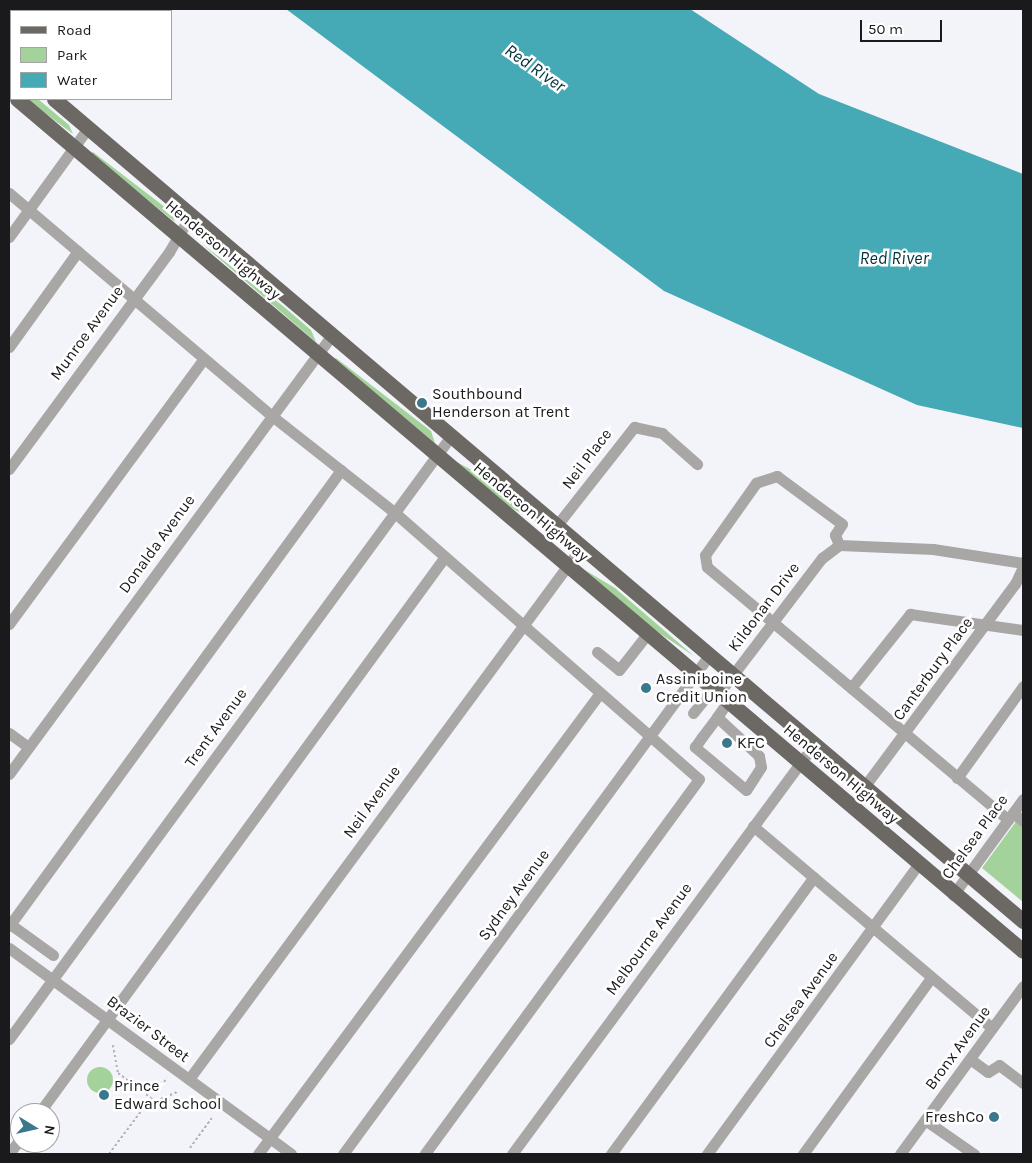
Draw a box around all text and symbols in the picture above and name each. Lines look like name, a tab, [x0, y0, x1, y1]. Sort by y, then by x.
legend	[10, 10, 172, 100]
scale bar	[862, 10, 944, 42]
text: 50 m	[868, 20, 903, 38]
text: Road	[57, 21, 92, 39]
water label: Red River	[500, 39, 570, 97]
text: Park	[57, 46, 87, 64]
text: Water	[57, 71, 97, 89]
street label: Henderson Highway	[161, 196, 285, 304]
water label: Red River	[859, 247, 929, 269]
street label: Munroe Avenue	[46, 282, 128, 384]
place label: Southbound Henderson at Trent	[432, 384, 570, 422]
marker: Southbound Henderson at Trent	[416, 397, 428, 409]
street label: Neil Place	[558, 425, 616, 493]
street label: Henderson Highway	[469, 458, 593, 566]
street label: Donalda Avenue	[115, 491, 199, 597]
street label: Kildonan Drive	[724, 559, 804, 655]
street label: Canterbury Place	[889, 614, 977, 724]
place label: Assiniboine Credit Union	[656, 669, 747, 707]
marker: Assiniboine Credit Union	[640, 682, 652, 694]
street label: Trent Avenue	[181, 685, 251, 771]
street label: Henderson Highway	[779, 720, 903, 828]
place label: KFC	[737, 733, 765, 753]
marker: KFC	[721, 737, 733, 749]
street label: Neil Avenue	[339, 762, 405, 842]
street label: Chelsea Place	[938, 791, 1012, 883]
street label: Sydney Avenue	[474, 846, 554, 944]
street label: Melbourne Avenue	[602, 879, 696, 999]
street label: Chelsea Avenue	[760, 948, 842, 1052]
street label: Brazier Street	[103, 992, 193, 1066]
street label: Bronx Avenue	[921, 1002, 995, 1094]
place label: Prince Edward School	[114, 1076, 221, 1114]
marker: Prince Edward School	[98, 1089, 110, 1101]
north arrow	[10, 1103, 60, 1153]
place label: FreshCo	[925, 1107, 984, 1127]
marker: FreshCo	[988, 1111, 1000, 1123]
text: N	[40, 1124, 59, 1137]

